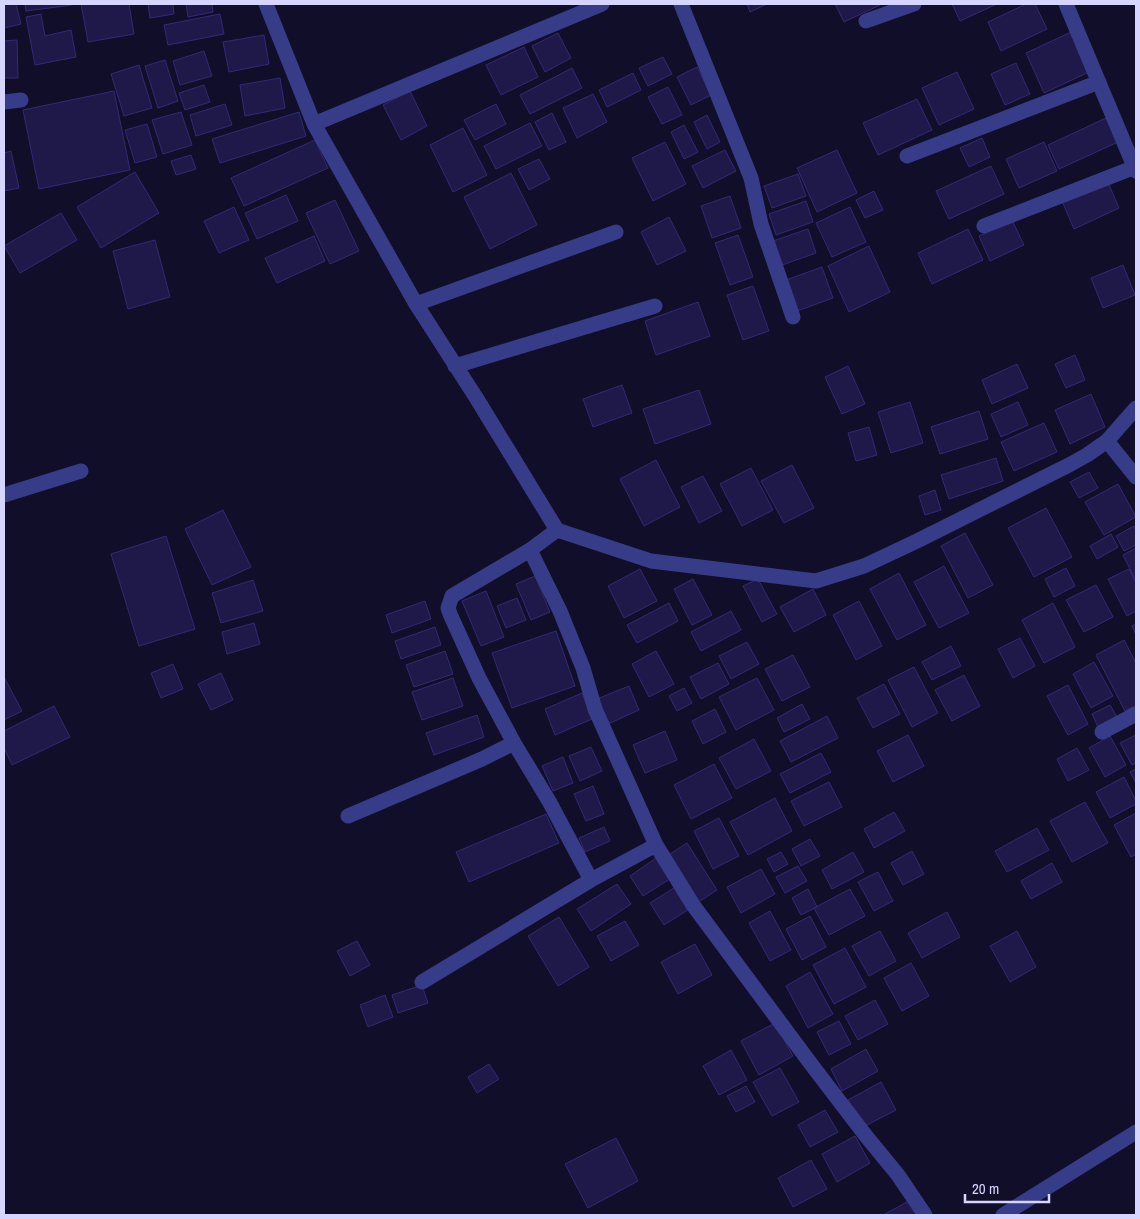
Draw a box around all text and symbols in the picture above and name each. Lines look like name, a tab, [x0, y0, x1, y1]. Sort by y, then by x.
scale bar	[965, 1172, 1049, 1204]
text: 20 m	[972, 1178, 999, 1199]

